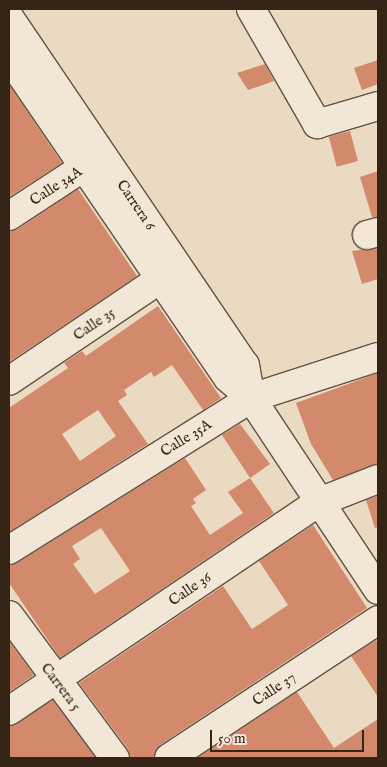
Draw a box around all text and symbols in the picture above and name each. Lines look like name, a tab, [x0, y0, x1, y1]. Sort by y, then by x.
street label: Calle 34A	[27, 162, 85, 210]
street label: Carrera 6	[113, 176, 159, 234]
street label: Calle 35	[70, 304, 118, 344]
street label: Calle 35A	[157, 415, 215, 461]
street label: Calle 36	[165, 568, 215, 610]
street label: Carrera 5	[37, 659, 85, 715]
street label: Calle 37	[249, 668, 299, 710]
scale bar	[212, 720, 366, 752]
text: 50 m	[218, 729, 246, 748]

